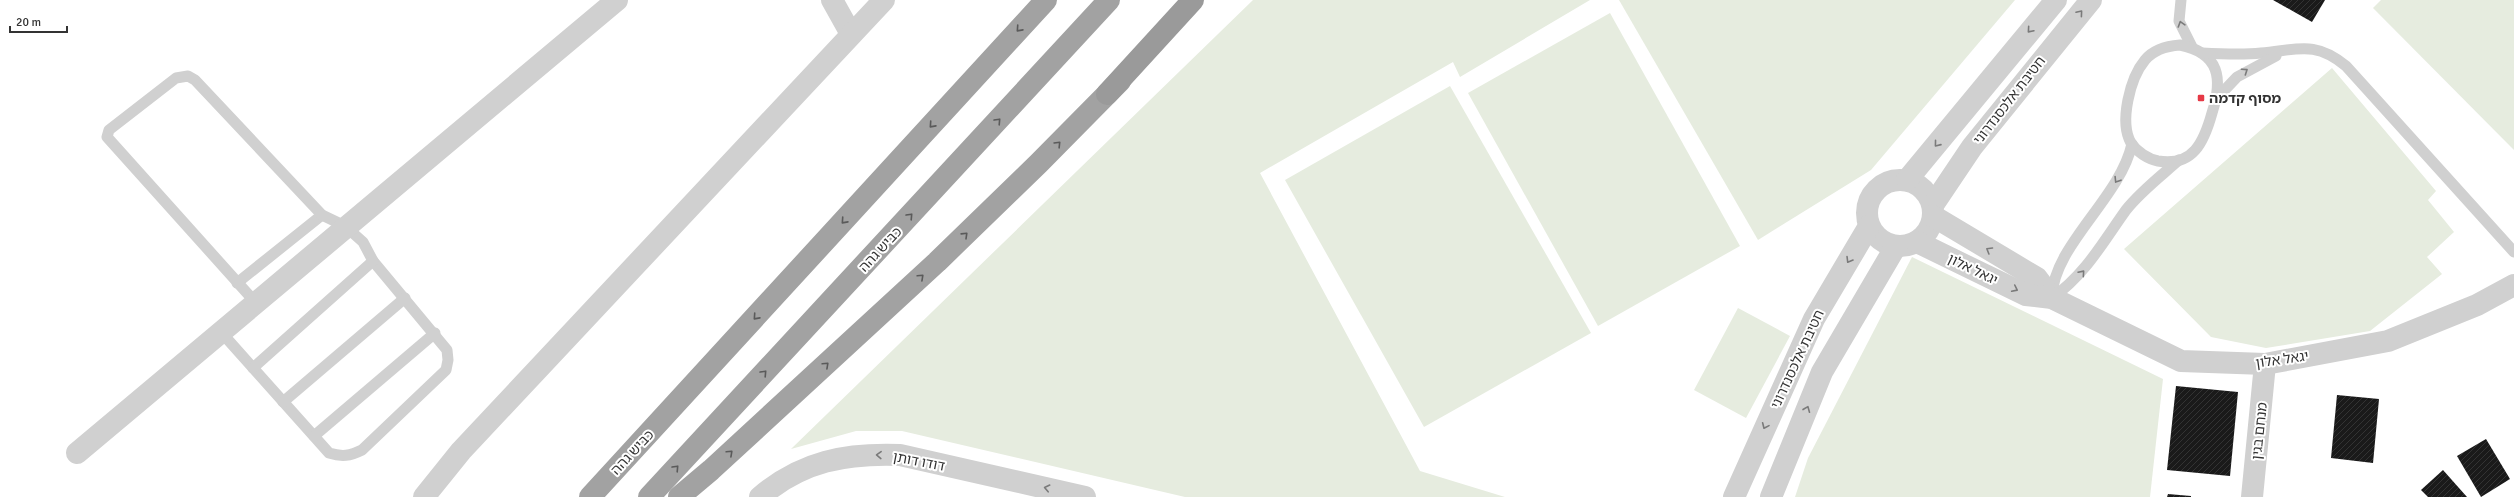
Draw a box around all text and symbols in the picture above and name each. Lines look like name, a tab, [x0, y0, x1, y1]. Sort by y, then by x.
scale bar	[10, 8, 67, 34]
one-way arrow	[2075, 10, 2082, 18]
text: 20 m	[16, 15, 41, 30]
one-way arrow	[2177, 21, 2186, 28]
one-way arrow	[1017, 24, 1024, 32]
one-way arrow	[2028, 25, 2035, 32]
street label: חטיבת אלכסנדרוני	[1970, 53, 2049, 148]
one-way arrow	[2241, 68, 2248, 76]
place label: מסוף קדמה	[2209, 90, 2281, 107]
marker: מסוף קדמה	[2196, 93, 2206, 103]
one-way arrow	[994, 118, 1001, 126]
one-way arrow	[929, 120, 936, 128]
one-way arrow	[1934, 139, 1941, 147]
one-way arrow	[1053, 141, 1061, 149]
one-way arrow	[2115, 176, 2122, 183]
one-way arrow	[905, 214, 912, 221]
one-way arrow	[841, 216, 849, 224]
street label: כביש גהה	[855, 223, 905, 275]
one-way arrow	[960, 232, 968, 240]
one-way arrow	[1986, 247, 1993, 254]
street label: יגאל אלון	[1945, 250, 2001, 289]
one-way arrow	[1847, 256, 1854, 263]
one-way arrow	[2077, 270, 2084, 278]
one-way arrow	[916, 274, 924, 282]
one-way arrow	[2011, 285, 2019, 292]
street label: חטיבת אלכסנדרוני	[1767, 307, 1828, 411]
one-way arrow	[754, 312, 761, 319]
street label: יגאל אלון	[2254, 347, 2310, 372]
one-way arrow	[821, 363, 828, 370]
one-way arrow	[759, 370, 767, 378]
street label: מנחם בגין	[2248, 401, 2271, 461]
one-way arrow	[1802, 406, 1810, 414]
one-way arrow	[1762, 421, 1770, 429]
street label: כביש גהה	[607, 426, 657, 478]
street label: דודו דותן	[891, 448, 947, 475]
one-way arrow	[725, 450, 733, 458]
one-way arrow	[876, 450, 882, 459]
one-way arrow	[671, 466, 678, 473]
one-way arrow	[1044, 485, 1050, 493]

